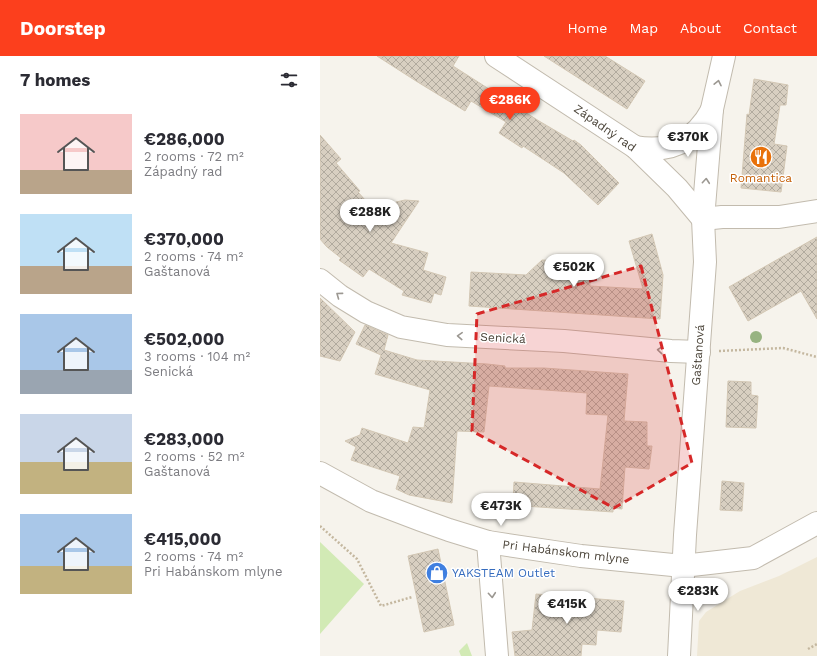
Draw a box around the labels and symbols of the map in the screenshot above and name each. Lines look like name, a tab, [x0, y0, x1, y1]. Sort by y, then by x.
one-way arrow	[713, 79, 721, 86]
pin: €286K	[482, 87, 538, 121]
street label: Západný rad	[571, 101, 639, 155]
pin: €370K	[660, 124, 716, 158]
restaurant icon: Romantica	[748, 144, 774, 170]
place label: Romantica	[730, 171, 792, 185]
one-way arrow	[701, 177, 710, 184]
pin: €288K	[342, 199, 398, 233]
pin: €502K	[546, 254, 602, 288]
one-way arrow	[336, 292, 343, 300]
street label: Gaštanová	[689, 324, 707, 386]
street label: Senická	[480, 330, 526, 346]
one-way arrow	[457, 332, 463, 341]
one-way arrow	[657, 345, 663, 354]
pin: €473K	[473, 493, 529, 527]
street label: Pri Habánskom mlyne	[502, 537, 630, 567]
shop icon: YAKSTEAM Outlet	[424, 560, 450, 586]
place label: YAKSTEAM Outlet	[452, 566, 555, 580]
pin: €283K	[670, 578, 726, 612]
pin: €415K	[539, 591, 595, 625]
one-way arrow	[487, 592, 496, 598]

